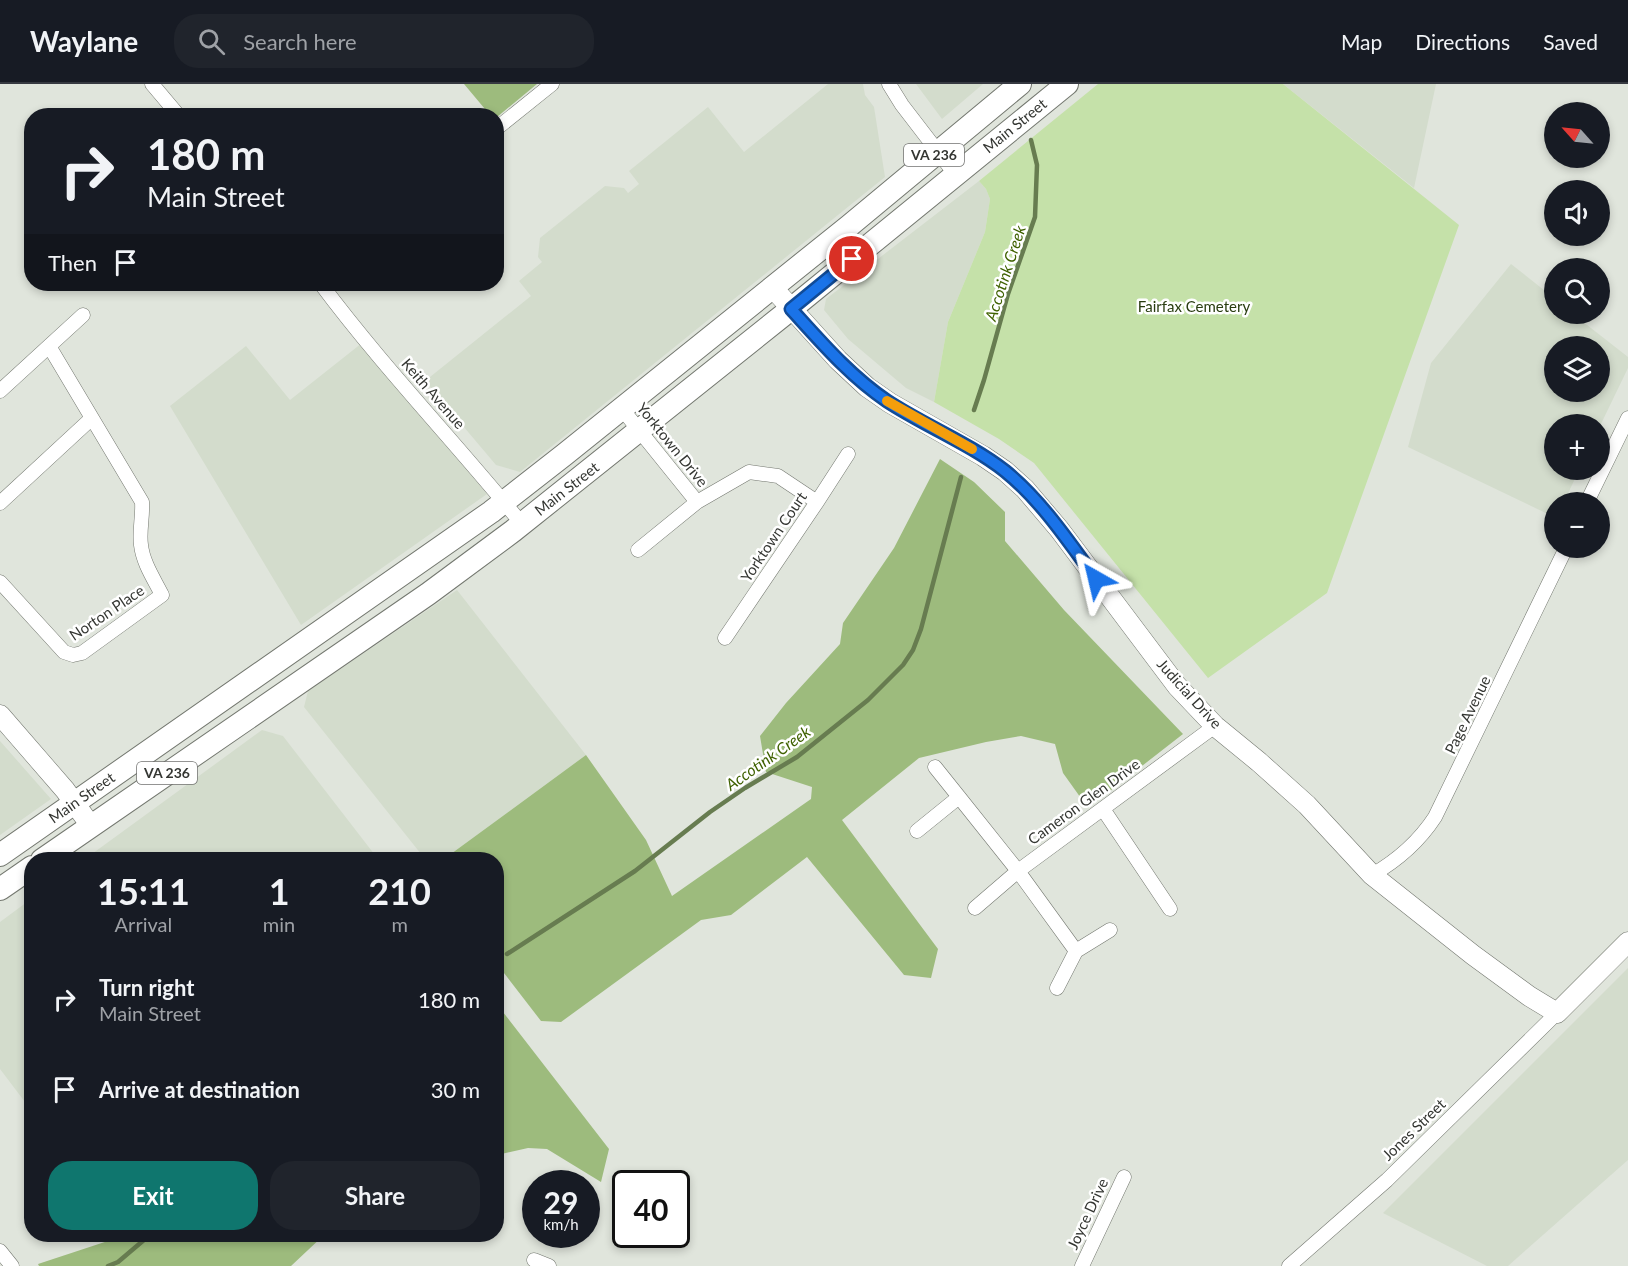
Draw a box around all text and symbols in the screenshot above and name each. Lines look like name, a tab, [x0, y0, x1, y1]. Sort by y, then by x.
search box	[174, 14, 594, 68]
text: Waylane	[30, 24, 138, 58]
icon: search	[195, 25, 228, 58]
text: Search here	[243, 28, 357, 55]
text: Map	[1341, 29, 1382, 54]
text: Directions	[1415, 29, 1510, 54]
text: Saved	[1543, 29, 1598, 54]
street label: Main Street	[979, 94, 1050, 156]
north arrow	[1544, 102, 1610, 168]
map controls	[1544, 102, 1610, 558]
text: 180 m	[147, 129, 265, 179]
icon: right	[48, 132, 126, 210]
road number: VA 236	[904, 144, 964, 166]
text: Main Street	[147, 180, 285, 213]
button: sound	[1544, 180, 1610, 246]
water label: Accotink Creek	[980, 222, 1029, 324]
pin	[826, 233, 877, 284]
icon: arrive	[835, 242, 868, 275]
icon: arrive	[109, 246, 142, 279]
text: Then	[48, 249, 97, 276]
button: search	[1544, 258, 1610, 324]
park label: Fairfax Cemetery	[1138, 297, 1250, 315]
button: layers	[1544, 336, 1610, 402]
street label: Keith Avenue	[398, 354, 469, 432]
street label: Yorktown Drive	[633, 399, 712, 490]
button: +	[1544, 414, 1610, 480]
street label: Main Street	[531, 457, 603, 519]
street label: Yorktown Court	[736, 488, 810, 585]
button: −	[1544, 492, 1610, 558]
position arrow	[1064, 547, 1128, 611]
street label: Norton Place	[66, 581, 147, 644]
street label: Judicial Drive	[1154, 655, 1226, 732]
street label: Page Avenue	[1440, 672, 1494, 757]
water label: Accotink Creek	[721, 721, 814, 794]
street label: Cameron Glen Drive	[1024, 755, 1143, 848]
road number: VA 236	[137, 762, 197, 784]
street label: Main Street	[45, 768, 118, 826]
text: 15:11	[97, 869, 190, 913]
text: 1	[269, 869, 290, 913]
text: 210	[368, 869, 431, 913]
text: Arrival	[115, 912, 172, 936]
text: min	[263, 912, 295, 936]
text: m	[391, 912, 408, 936]
text: Turn right	[99, 974, 194, 1001]
icon: right	[48, 983, 81, 1016]
text: 180 m	[418, 986, 480, 1013]
text: Main Street	[99, 1001, 201, 1025]
icon: arrive	[48, 1073, 81, 1106]
text: Arrive at destination	[99, 1076, 300, 1103]
text: 30 m	[431, 1076, 480, 1103]
street label: Jones Street	[1378, 1094, 1449, 1164]
button: Exit	[48, 1161, 258, 1230]
button: Share	[270, 1161, 480, 1230]
speed limit sign: 40	[612, 1170, 690, 1248]
street label: Joyce Drive	[1063, 1175, 1111, 1252]
text: 29	[544, 1184, 578, 1220]
text: km/h	[543, 1215, 579, 1233]

